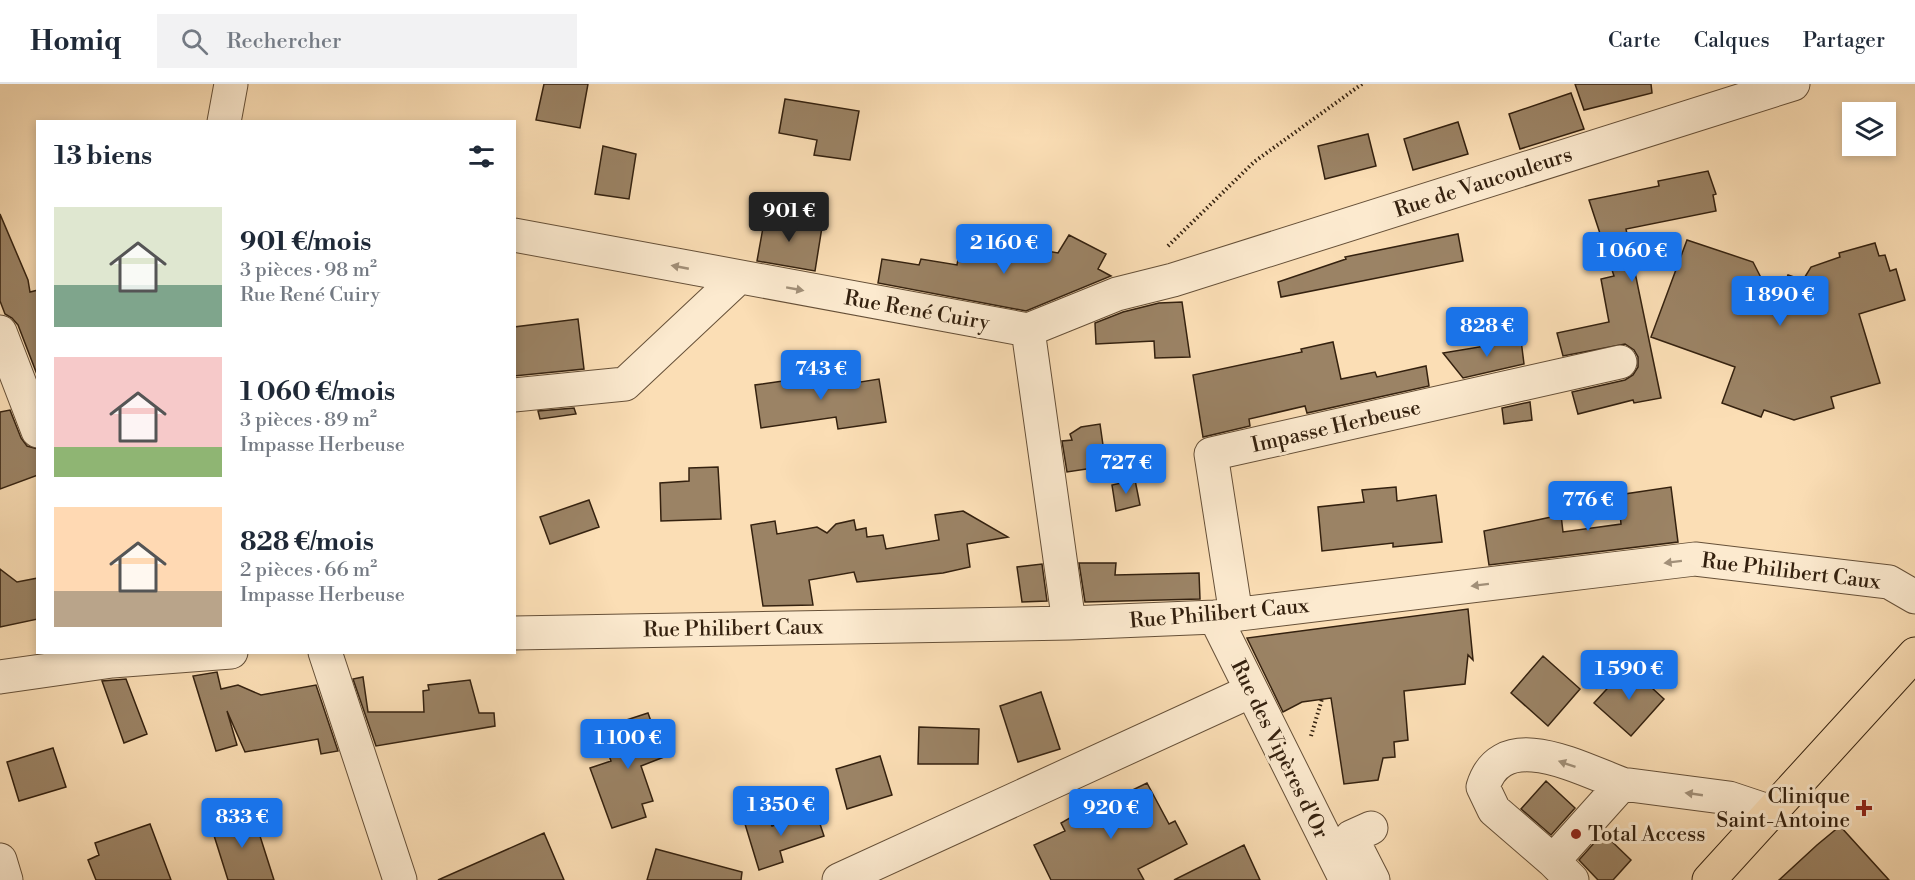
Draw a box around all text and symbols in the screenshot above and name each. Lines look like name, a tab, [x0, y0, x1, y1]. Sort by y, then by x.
search box	[157, 14, 577, 68]
text: Homiq	[30, 24, 121, 59]
icon: search	[178, 25, 211, 58]
text: Rechercher	[226, 28, 342, 55]
text: Carte	[1608, 28, 1661, 54]
text: Calques	[1694, 28, 1770, 54]
text: Partager	[1803, 28, 1885, 54]
map controls	[1842, 102, 1896, 156]
button: layers	[1842, 102, 1896, 156]
text: 13 biens	[54, 140, 152, 172]
icon: filters	[465, 140, 498, 173]
street label: Rue de Vaucouleurs	[1391, 142, 1576, 224]
pin: 901 €	[747, 192, 831, 243]
text: 901 €	[763, 199, 815, 224]
pin: 2 160 €	[949, 224, 1059, 275]
text: 901 €/mois	[240, 226, 371, 258]
icon: home	[102, 231, 174, 303]
text: 2 160 €	[970, 231, 1038, 256]
pin: 1 060 €	[1577, 232, 1687, 283]
text: 1 060 €	[1597, 239, 1667, 264]
text: 3 pièces · 98 m²	[240, 258, 377, 283]
one-way arrow	[671, 262, 690, 271]
pin: 1 890 €	[1725, 276, 1835, 327]
text: Rue René Cuiry	[240, 283, 380, 308]
text: 1 890 €	[1746, 283, 1814, 308]
one-way arrow	[786, 284, 805, 293]
street label: Rue René Cuiry	[842, 285, 992, 337]
pin: 828 €	[1445, 307, 1529, 358]
text: 828 €	[1460, 314, 1514, 339]
pin: 743 €	[779, 350, 863, 401]
text: 743 €	[795, 357, 847, 382]
text: 1 060 €/mois	[240, 376, 395, 408]
icon: home	[102, 381, 174, 453]
street label: Impasse Herbeuse	[1249, 395, 1423, 459]
text: 3 pièces · 89 m²	[240, 408, 377, 433]
text: Impasse Herbeuse	[240, 433, 405, 458]
pin: 727 €	[1084, 444, 1168, 495]
text: 727 €	[1100, 451, 1152, 476]
pin: 776 €	[1546, 481, 1630, 532]
text: 776 €	[1562, 488, 1614, 513]
text: 828 €/mois	[240, 526, 374, 558]
icon: home	[102, 531, 174, 603]
street label: Rue Philibert Caux	[1700, 548, 1882, 596]
one-way arrow	[1664, 557, 1683, 567]
text: 2 pièces · 66 m²	[240, 558, 377, 583]
one-way arrow	[1470, 580, 1489, 590]
text: Impasse Herbeuse	[240, 583, 405, 608]
street label: Rue Philibert Caux	[1128, 593, 1310, 635]
street label: Rue Philibert Caux	[643, 614, 824, 644]
pin: 1 590 €	[1574, 650, 1684, 701]
street label: Rue des Vipères d'Or	[1224, 656, 1334, 843]
text: 1 590 €	[1595, 657, 1663, 682]
pin: 1 100 €	[573, 719, 683, 770]
text: 1 100 €	[594, 726, 662, 751]
one-way arrow	[1558, 759, 1576, 769]
place label: Clinique Saint-Antoine	[1716, 784, 1850, 834]
pin: 1 350 €	[726, 786, 836, 837]
pin: 920 €	[1069, 789, 1153, 840]
one-way arrow	[1685, 789, 1704, 798]
text: 1 350 €	[747, 793, 815, 818]
text: 920 €	[1083, 796, 1139, 821]
pin: 833 €	[200, 798, 284, 849]
marker: Clinique Saint-Antoine	[1855, 799, 1873, 817]
text: 833 €	[215, 805, 269, 830]
place label: Total Access	[1588, 822, 1705, 848]
marker: Total Access	[1569, 827, 1583, 841]

